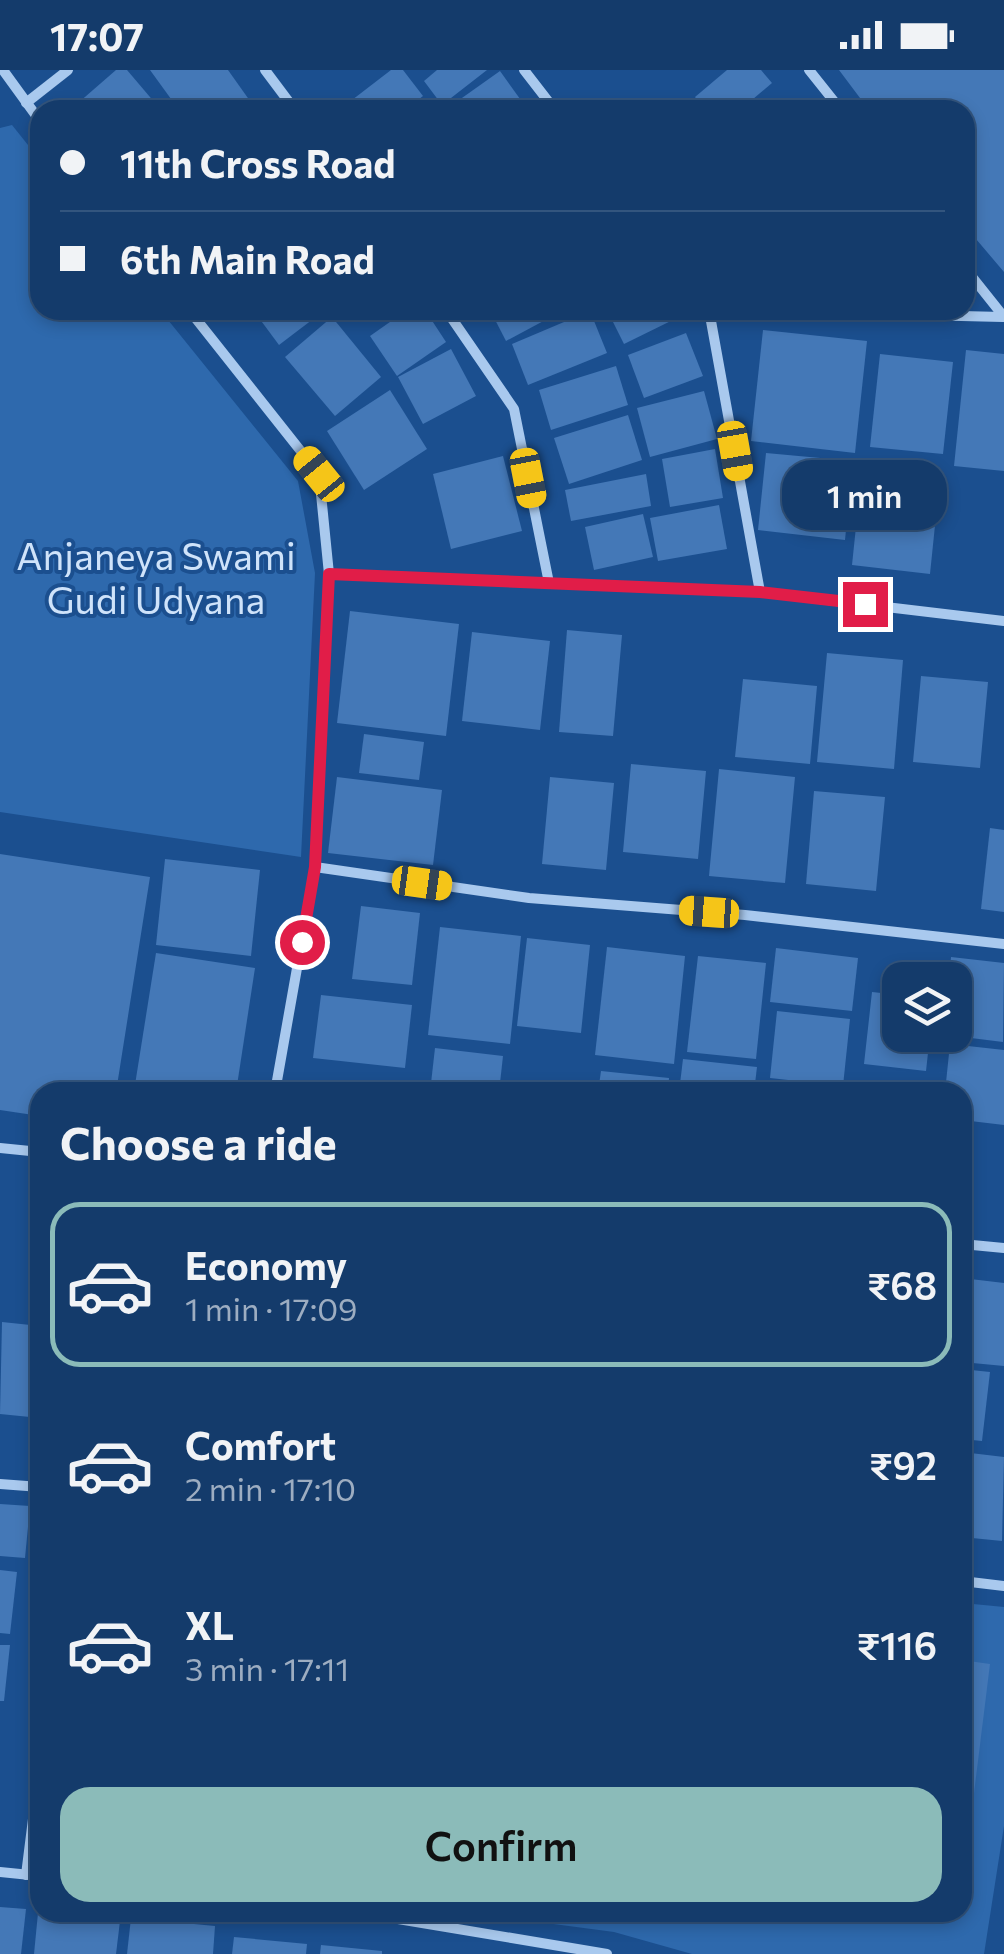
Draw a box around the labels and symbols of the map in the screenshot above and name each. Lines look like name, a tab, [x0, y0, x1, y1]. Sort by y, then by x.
car	[715, 419, 755, 483]
car	[288, 441, 350, 507]
car	[508, 446, 548, 510]
callout: 1 min	[782, 459, 948, 529]
park label: Anjaneya Swami Gudi Udyana	[16, 531, 296, 622]
route end	[843, 582, 888, 627]
car	[390, 864, 454, 902]
car	[678, 895, 740, 929]
route start	[280, 920, 325, 965]

